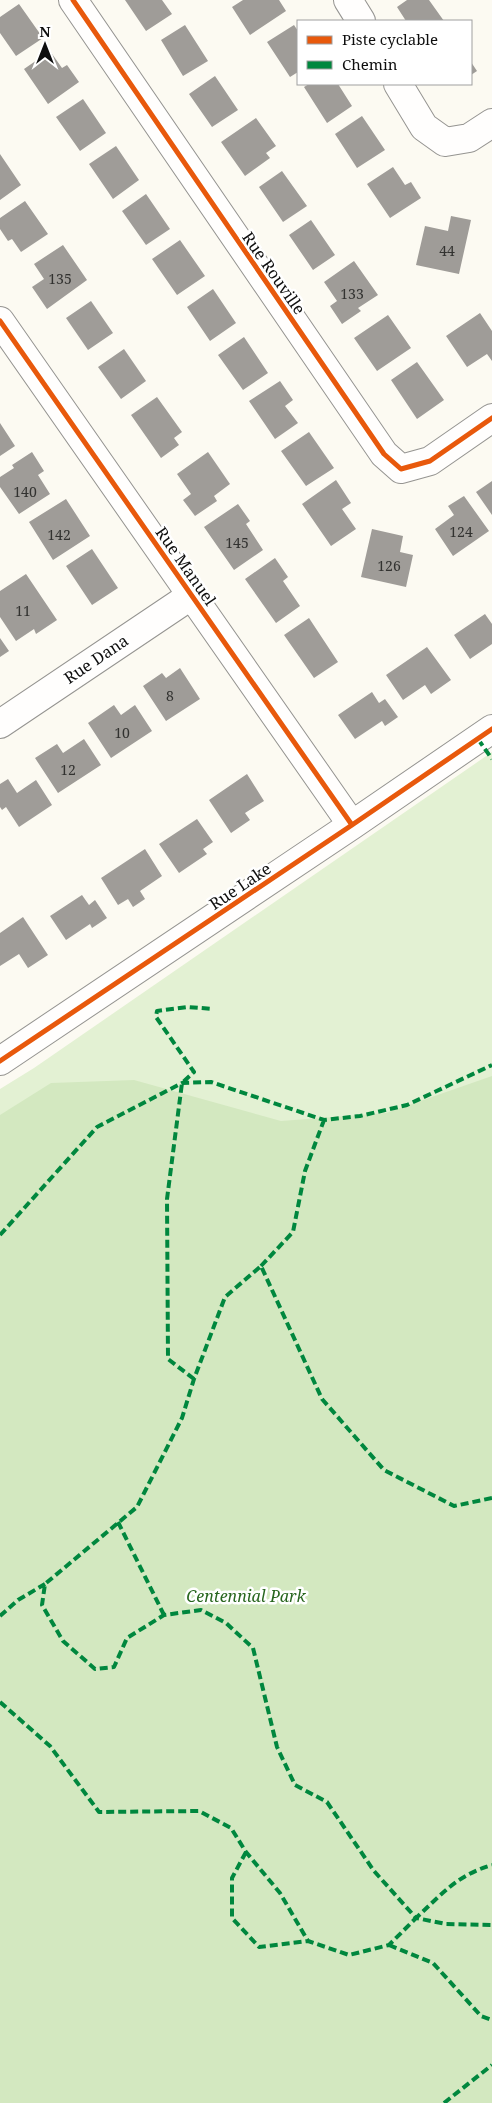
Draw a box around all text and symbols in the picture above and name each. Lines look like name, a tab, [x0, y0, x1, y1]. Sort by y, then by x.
north arrow	[20, 20, 70, 70]
legend	[297, 20, 472, 85]
text: N	[39, 22, 51, 41]
text: Piste cyclable	[342, 29, 438, 49]
text: Chemin	[342, 54, 398, 74]
street label: Rue Rouville	[237, 227, 311, 319]
house number: 44	[439, 241, 455, 260]
house number: 135	[48, 269, 72, 288]
house number: 133	[340, 284, 364, 303]
house number: 140	[13, 482, 37, 501]
street label: Rue Manuel	[151, 522, 221, 610]
house number: 124	[449, 522, 473, 541]
house number: 142	[47, 525, 71, 544]
house number: 145	[225, 533, 249, 552]
house number: 126	[377, 556, 401, 575]
house number: 11	[15, 601, 31, 620]
street label: Rue Dana	[59, 629, 133, 689]
house number: 8	[166, 686, 174, 705]
house number: 10	[114, 723, 130, 742]
house number: 12	[60, 760, 76, 779]
street label: Rue Lake	[205, 857, 275, 915]
park label: Centennial Park	[186, 1585, 307, 1607]

